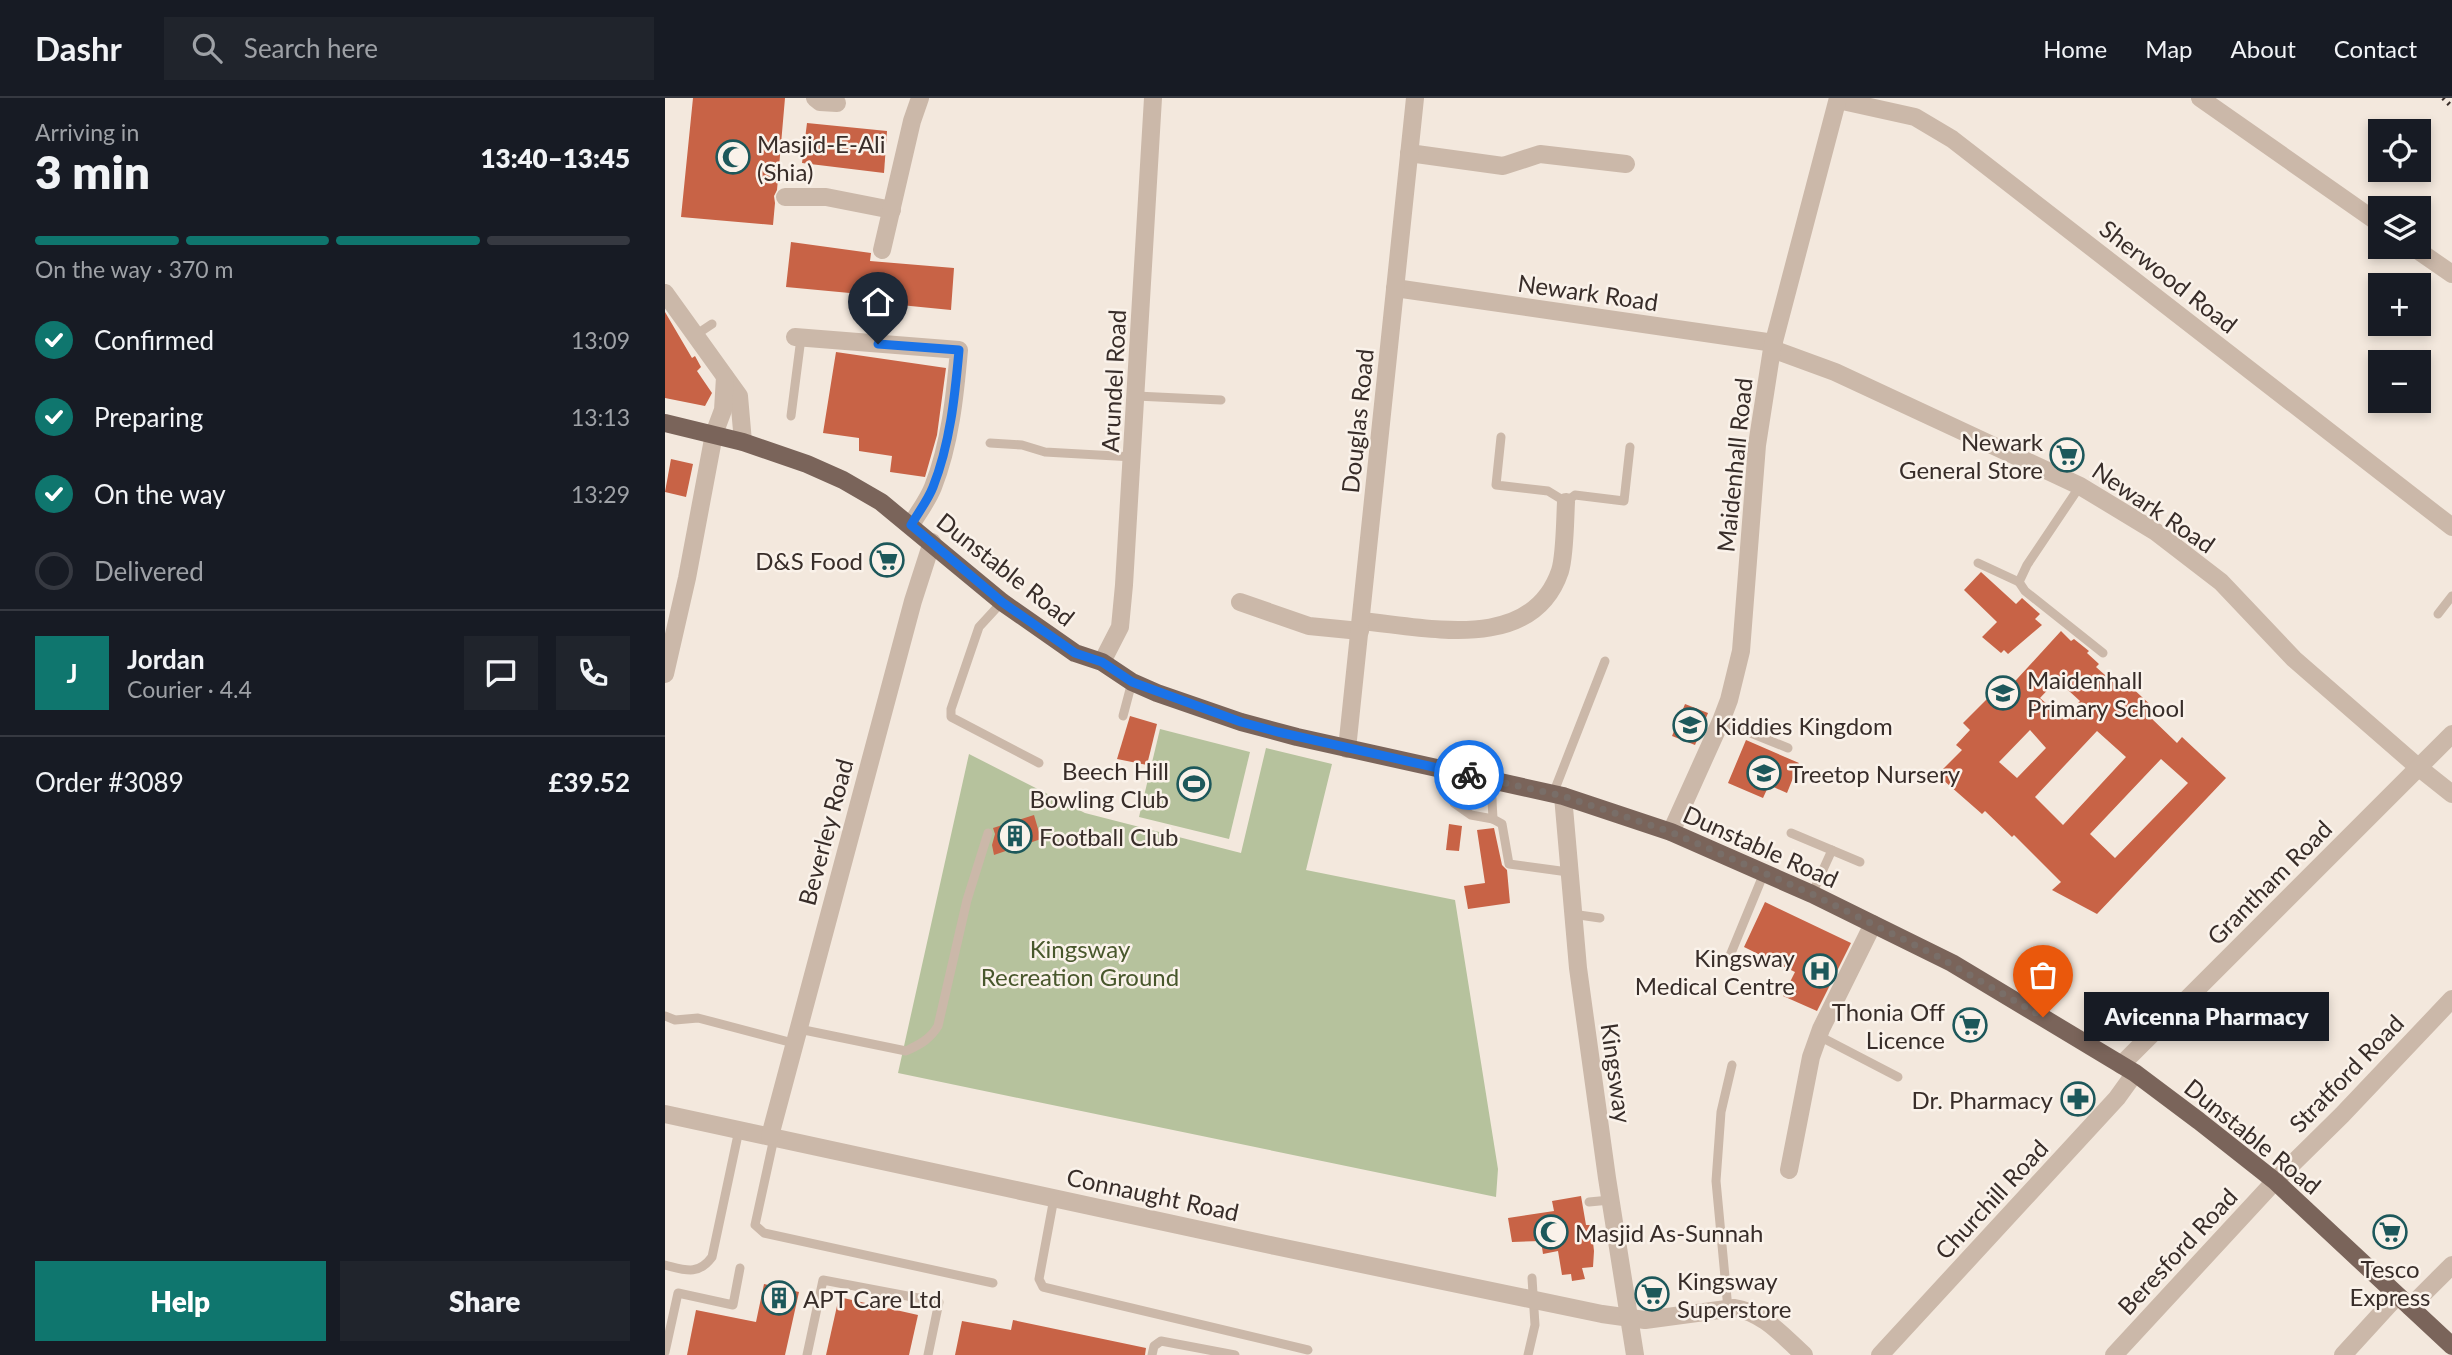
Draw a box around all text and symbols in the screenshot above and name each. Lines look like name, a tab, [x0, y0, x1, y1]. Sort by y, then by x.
search box	[164, 17, 654, 80]
text: Dashr	[35, 28, 122, 68]
icon: search	[188, 29, 226, 67]
text: Search here	[244, 32, 378, 64]
text: Home	[2043, 34, 2107, 63]
text: Map	[2145, 34, 2193, 63]
text: About	[2231, 34, 2296, 63]
text: Contact	[2334, 34, 2417, 63]
text: Arriving in	[35, 118, 139, 146]
map controls	[2368, 119, 2431, 413]
button: locate	[2368, 119, 2431, 182]
place label: Masjid-E-Ali (Shia)	[757, 129, 886, 186]
mosque icon: Masjid-E-Ali (Shia)	[714, 138, 752, 176]
text: 13:40–13:45	[480, 142, 630, 174]
text: 3 min	[35, 144, 150, 199]
button: layers	[2368, 196, 2431, 259]
street label: Sherwood Road	[2095, 213, 2243, 339]
text: On the way · 370 m	[35, 255, 234, 283]
street label: Newark Road	[1516, 268, 1660, 316]
pin	[848, 272, 908, 344]
button: +	[2368, 273, 2431, 336]
icon: home	[859, 283, 897, 321]
street label: Arundel Road	[1095, 309, 1131, 453]
icon: check	[35, 321, 73, 359]
text: Confirmed	[94, 324, 214, 356]
text: 13:09	[571, 326, 630, 354]
street label: Douglas Road	[1335, 347, 1379, 495]
button: −	[2368, 350, 2431, 413]
street label: Maidenhall Road	[1710, 376, 1758, 554]
icon: check	[35, 398, 73, 436]
text: Preparing	[94, 401, 203, 433]
text: 13:13	[571, 403, 630, 431]
place label: Newark General Store	[1899, 427, 2044, 484]
supermarket icon: Newark General Store	[2048, 436, 2086, 474]
street label: Newark Road	[2087, 455, 2221, 559]
icon: check	[35, 475, 73, 513]
text: On the way	[94, 478, 226, 510]
text: 13:29	[571, 480, 630, 508]
street label: Dunstable Road	[931, 506, 1081, 632]
supermarket icon: D&S Food	[868, 541, 906, 579]
place label: D&S Food	[755, 546, 863, 575]
text: Delivered	[94, 555, 204, 587]
button: chat	[464, 636, 538, 710]
button: phone	[556, 636, 630, 710]
text: Jordan	[127, 643, 205, 675]
text: J	[66, 657, 78, 689]
place label: Maidenhall Primary School	[2027, 665, 2185, 722]
school or university icon: Maidenhall Primary School	[1984, 674, 2022, 712]
text: Courier · 4.4	[127, 675, 252, 703]
school or university icon: Kiddies Kingdom	[1671, 706, 1709, 744]
place label: Kiddies Kingdom	[1715, 711, 1893, 740]
courier	[1434, 740, 1504, 810]
school or university icon: Treetop Nursery	[1745, 754, 1783, 792]
street label: Beverley Road	[792, 756, 858, 908]
place label: Beech Hill Bowling Club	[1029, 756, 1169, 813]
icon: bike	[1450, 756, 1488, 794]
place label: Treetop Nursery	[1789, 759, 1961, 788]
sports icon: Beech Hill Bowling Club	[1175, 765, 1213, 803]
text: Order #3089	[35, 766, 184, 798]
text: £39.52	[548, 766, 630, 798]
street label: Dunstable Road	[1679, 799, 1843, 893]
street label: Grantham Road	[2201, 814, 2337, 950]
building icon: Football Club	[996, 817, 1034, 855]
place label: Football Club	[1039, 822, 1179, 851]
park label: Kingsway Recreation Ground	[981, 934, 1179, 991]
place label: Kingsway Medical Centre	[1635, 943, 1796, 1000]
pin	[2013, 945, 2073, 1017]
hospital icon: Kingsway Medical Centre	[1801, 952, 1839, 990]
icon: bag	[2024, 956, 2062, 994]
callout: Avicenna Pharmacy	[2085, 992, 2330, 1042]
place label: Thonia Off Licence	[1832, 997, 1945, 1054]
text: Avicenna Pharmacy	[2104, 1002, 2309, 1030]
supermarket icon: Thonia Off Licence	[1951, 1006, 1989, 1044]
street label: Stratford Road	[2283, 1008, 2409, 1138]
street label: Kingsway	[1596, 1021, 1638, 1125]
street label: Dunstable Road	[2179, 1072, 2327, 1200]
pharmacy icon: Dr. Pharmacy	[2059, 1080, 2097, 1118]
place label: Dr. Pharmacy	[1912, 1085, 2054, 1114]
street label: Churchill Road	[1928, 1133, 2054, 1265]
street label: Connaught Road	[1064, 1162, 1242, 1226]
street label: Beresford Road	[2111, 1182, 2243, 1320]
mosque icon: Masjid As-Sunnah	[1532, 1213, 1570, 1251]
supermarket icon: Tesco Express	[2371, 1213, 2409, 1251]
place label: Masjid As-Sunnah	[1575, 1218, 1763, 1247]
place label: Tesco Express	[2350, 1254, 2430, 1311]
button: Help	[35, 1261, 326, 1341]
button: Share	[340, 1261, 630, 1341]
place label: Kingsway Superstore	[1677, 1266, 1791, 1323]
supermarket icon: Kingsway Superstore	[1633, 1275, 1671, 1313]
building icon: APT Care Ltd	[760, 1279, 798, 1317]
place label: APT Care Ltd	[803, 1284, 942, 1313]

